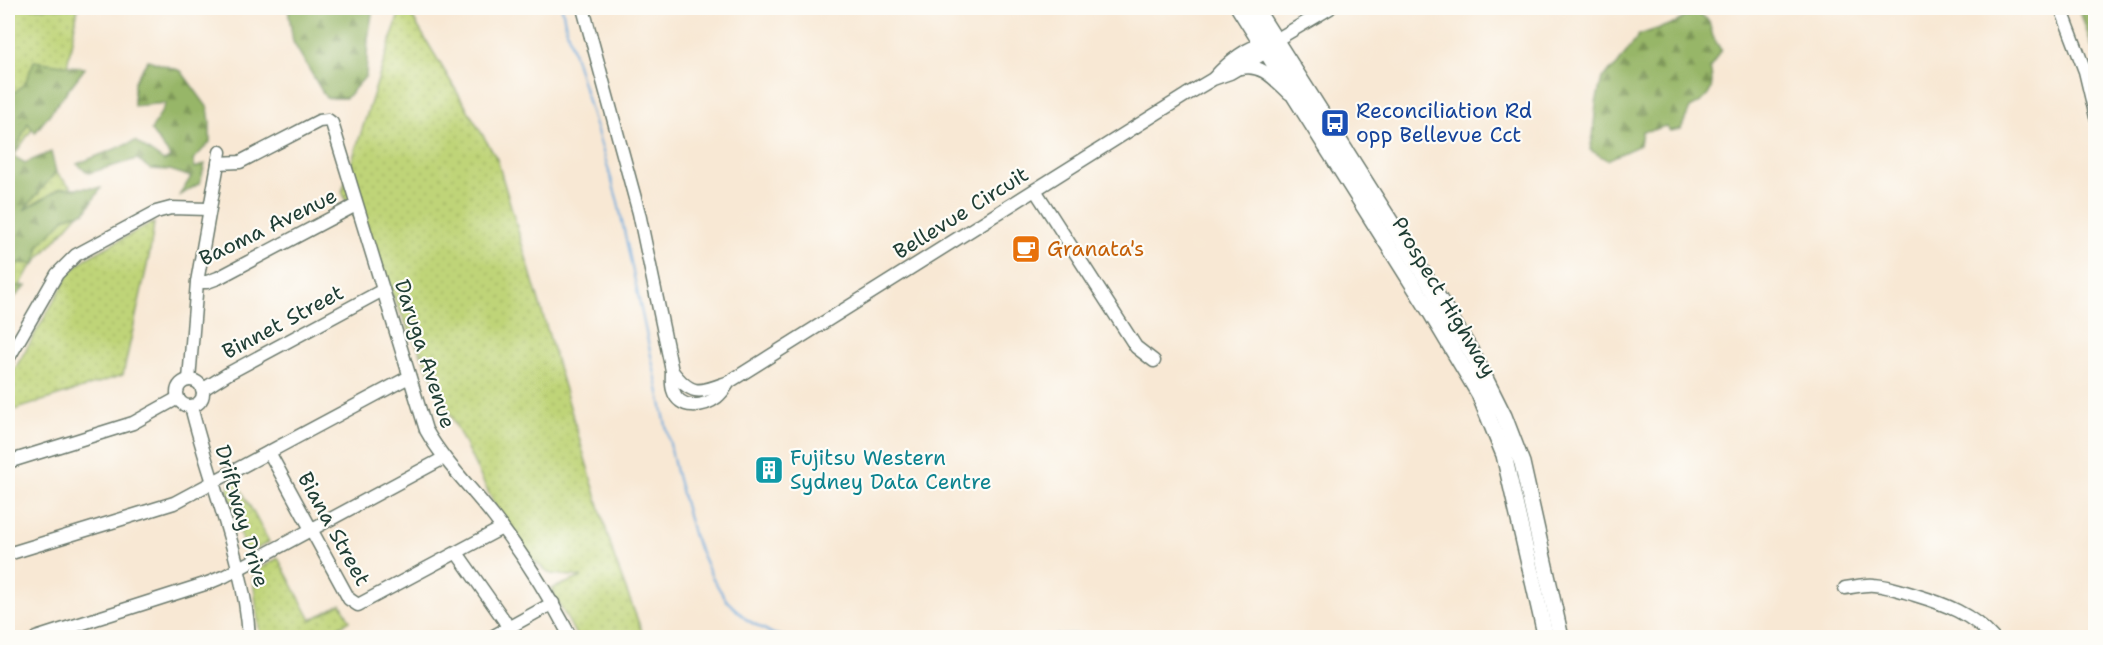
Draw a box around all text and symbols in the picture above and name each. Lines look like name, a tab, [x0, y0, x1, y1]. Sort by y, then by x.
place label: Reconciliation Rd opp Bellevue Cct	[1356, 97, 1532, 149]
bus stop icon: Reconciliation Rd opp Bellevue Cct	[1319, 107, 1351, 139]
street label: Bellevue Circuit	[888, 160, 1034, 266]
street label: Baoma Avenue	[194, 182, 342, 272]
street label: Prospect Highway	[1385, 212, 1503, 382]
cafe icon: Granata's	[1010, 233, 1042, 265]
place label: Granata's	[1047, 235, 1144, 263]
street label: Daruga Avenue	[388, 276, 462, 432]
street label: Binnet Street	[217, 278, 349, 366]
street label: Driftway Drive	[208, 442, 276, 590]
place label: Fujitsu Western Sydney Data Centre	[790, 444, 992, 496]
building icon: Fujitsu Western Sydney Data Centre	[753, 454, 785, 486]
street label: Biana Street	[291, 467, 377, 591]

